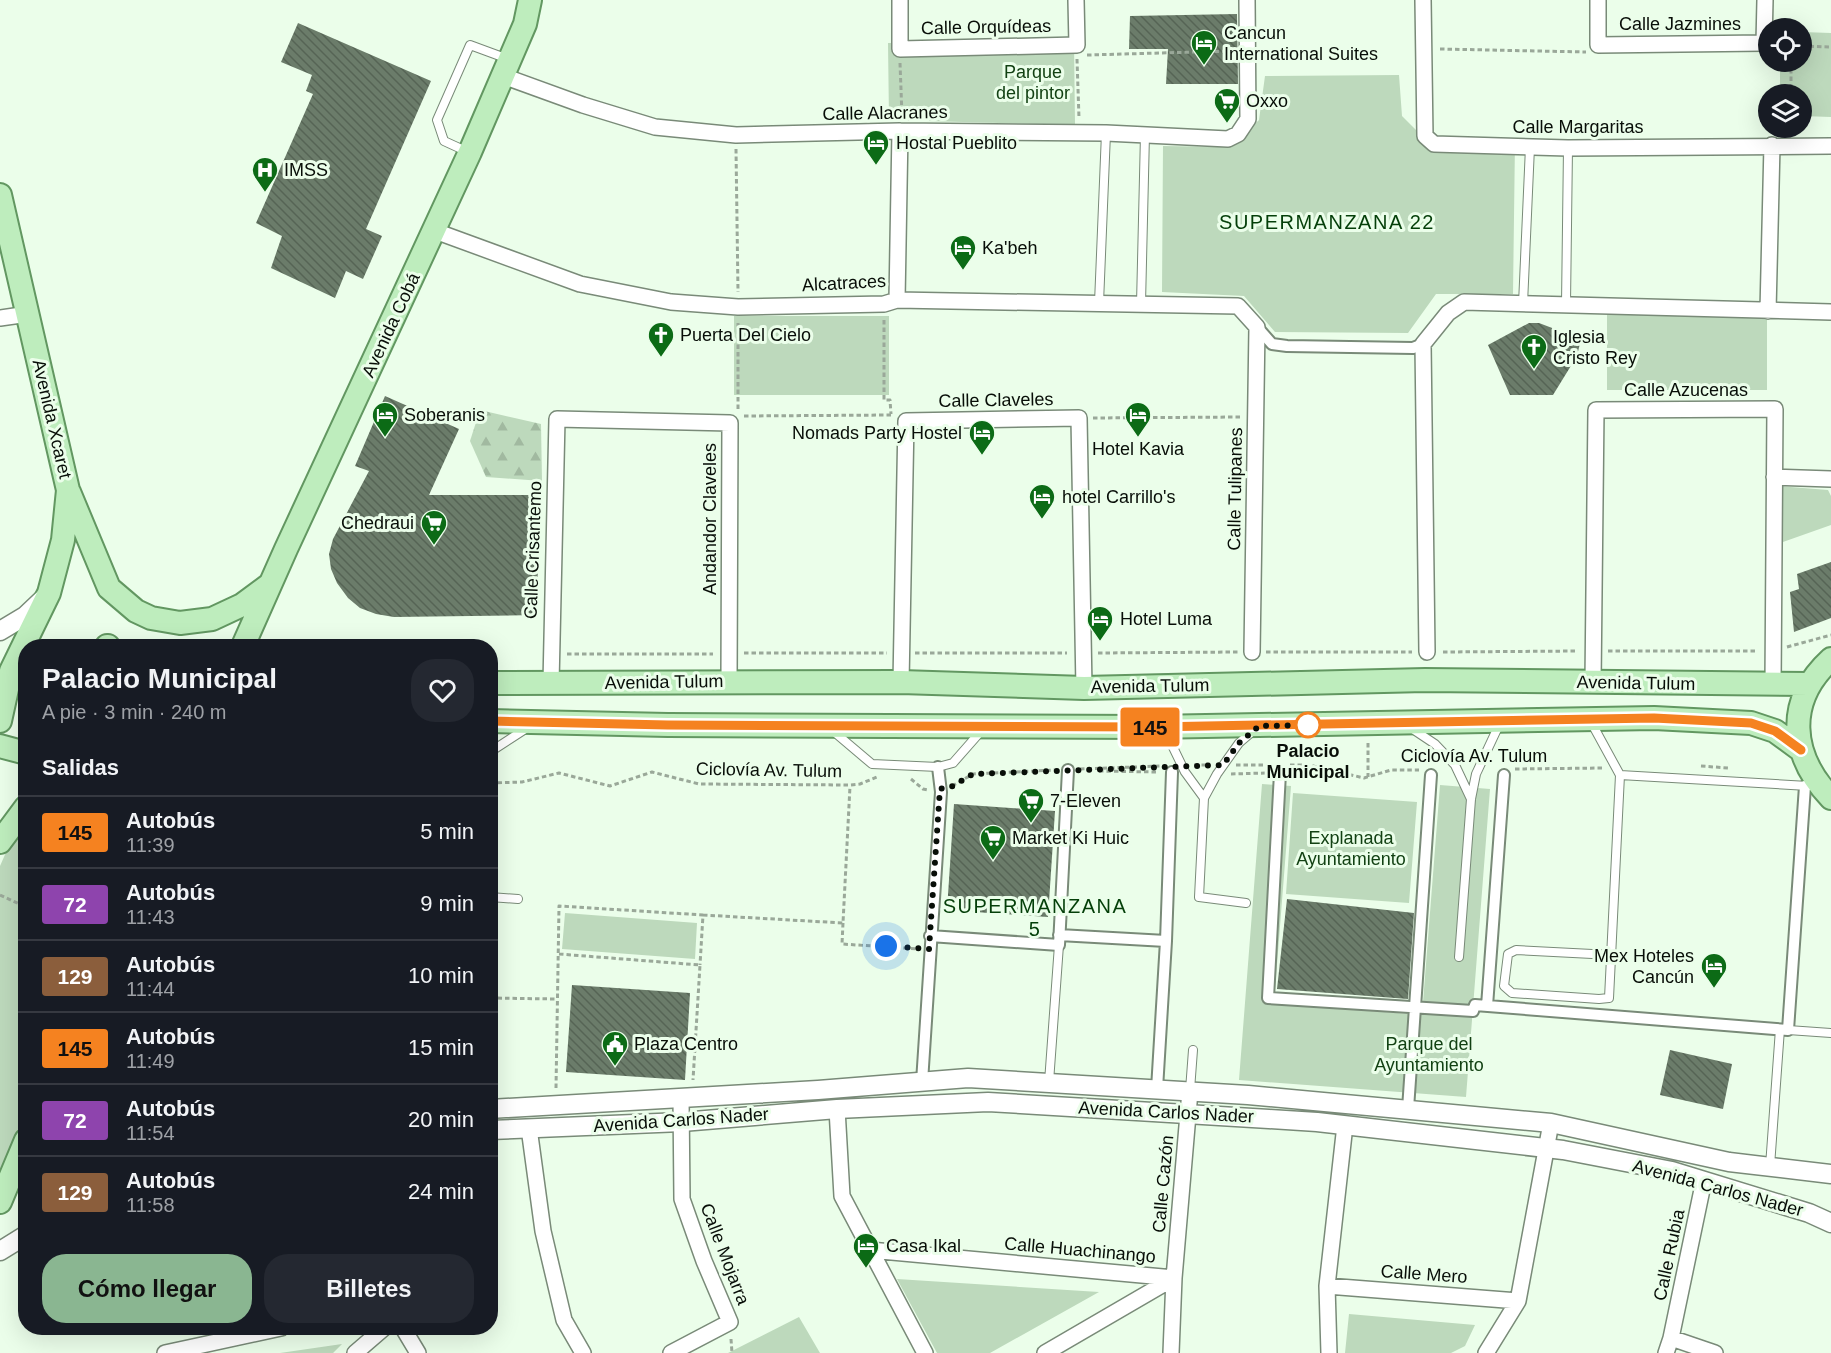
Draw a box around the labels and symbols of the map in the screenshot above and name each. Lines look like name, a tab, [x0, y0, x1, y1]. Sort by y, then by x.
street label: Calle Jazmines	[1619, 14, 1741, 34]
street label: Calle Orquídeas	[921, 16, 1051, 38]
place label: Cancun International Suites	[1224, 23, 1378, 64]
hotel icon: Cancun International Suites	[1189, 28, 1219, 66]
park label: Parque del pintor	[996, 62, 1070, 103]
supermarket icon: Oxxo	[1212, 86, 1242, 124]
place label: Oxxo	[1246, 91, 1288, 111]
street label: Calle Alacranes	[822, 102, 948, 124]
street label: Calle Margaritas	[1512, 117, 1644, 137]
hotel icon: Hostal Pueblito	[861, 128, 891, 166]
place label: Hostal Pueblito	[896, 133, 1017, 153]
hospital icon: IMSS	[250, 155, 280, 193]
place label: IMSS	[284, 160, 328, 180]
district label: SUPERMANZANA 22	[1219, 211, 1435, 233]
hotel icon: Ka'beh	[948, 233, 978, 271]
place label: Ka'beh	[982, 238, 1038, 258]
street label: Avenida Cobá	[358, 269, 424, 380]
street label: Alcatraces	[802, 271, 886, 295]
church icon: Puerta Del Cielo	[646, 320, 676, 358]
place label: Puerta Del Cielo	[680, 325, 811, 345]
place label: Iglesia Cristo Rey	[1553, 327, 1637, 368]
church icon: Iglesia Cristo Rey	[1519, 332, 1549, 370]
street label: Avenida Xcaret	[29, 357, 75, 481]
street label: Calle Azucenas	[1624, 380, 1748, 400]
street label: Calle Claveles	[938, 389, 1054, 411]
hotel icon: Soberanis	[370, 400, 400, 438]
hotel icon: Hotel Kavia	[1123, 400, 1153, 438]
place label: Soberanis	[404, 405, 485, 425]
hotel icon: Nomads Party Hostel	[967, 418, 997, 456]
place label: Nomads Party Hostel	[792, 423, 962, 443]
street label: Calle Tulipanes	[1224, 427, 1246, 551]
place label: Hotel Kavia	[1092, 439, 1185, 459]
street label: Andandor Claveles	[700, 443, 720, 595]
street label: Calle Crisantemo	[521, 481, 545, 619]
hotel icon: hotel Carrillo's	[1027, 482, 1057, 520]
place label: hotel Carrillo's	[1062, 487, 1175, 507]
supermarket icon: Chedraui	[419, 508, 449, 546]
place label: Chedraui	[341, 513, 414, 533]
hotel icon: Hotel Luma	[1085, 604, 1115, 642]
place label: Hotel Luma	[1120, 609, 1213, 629]
street label: Avenida Tulum	[604, 671, 724, 693]
street label: Avenida Tulum	[1576, 672, 1696, 694]
street label: Avenida Tulum	[1090, 675, 1210, 697]
line badge: 145	[1116, 708, 1184, 746]
marker: Palacio Municipal	[1295, 712, 1321, 738]
place label: Palacio Municipal	[1266, 741, 1350, 782]
street label: Ciclovía Av. Tulum	[1401, 746, 1547, 766]
street label: Ciclovía Av. Tulum	[696, 759, 842, 781]
supermarket icon: 7-Eleven	[1016, 786, 1046, 824]
place label: 7-Eleven	[1050, 791, 1121, 811]
supermarket icon: Market Ki Huic	[978, 823, 1008, 861]
place label: Market Ki Huic	[1012, 828, 1129, 848]
park label: Explanada Ayuntamiento	[1296, 828, 1406, 869]
district label: SUPERMANZANA 5	[943, 895, 1127, 940]
your location	[871, 931, 901, 961]
place label: Mex Hoteles Cancún	[1594, 946, 1694, 987]
hotel icon: Mex Hoteles Cancún	[1699, 951, 1729, 989]
public building icon: Plaza Centro	[600, 1029, 630, 1067]
place label: Plaza Centro	[634, 1034, 738, 1054]
park label: Parque del Ayuntamiento	[1374, 1034, 1484, 1075]
street label: Avenida Carlos Nader	[1078, 1097, 1254, 1127]
street label: Avenida Carlos Nader	[593, 1104, 769, 1136]
street label: Calle Cazón	[1149, 1134, 1177, 1234]
street label: Avenida Carlos Nader	[1631, 1156, 1805, 1220]
street label: Calle Mojarra	[696, 1200, 754, 1308]
street label: Calle Rubia	[1650, 1206, 1689, 1303]
hotel icon: Casa Ikal	[851, 1231, 881, 1269]
street label: Calle Huachinango	[1003, 1233, 1157, 1267]
place label: Casa Ikal	[886, 1236, 961, 1256]
street label: Calle Mero	[1380, 1261, 1468, 1287]

